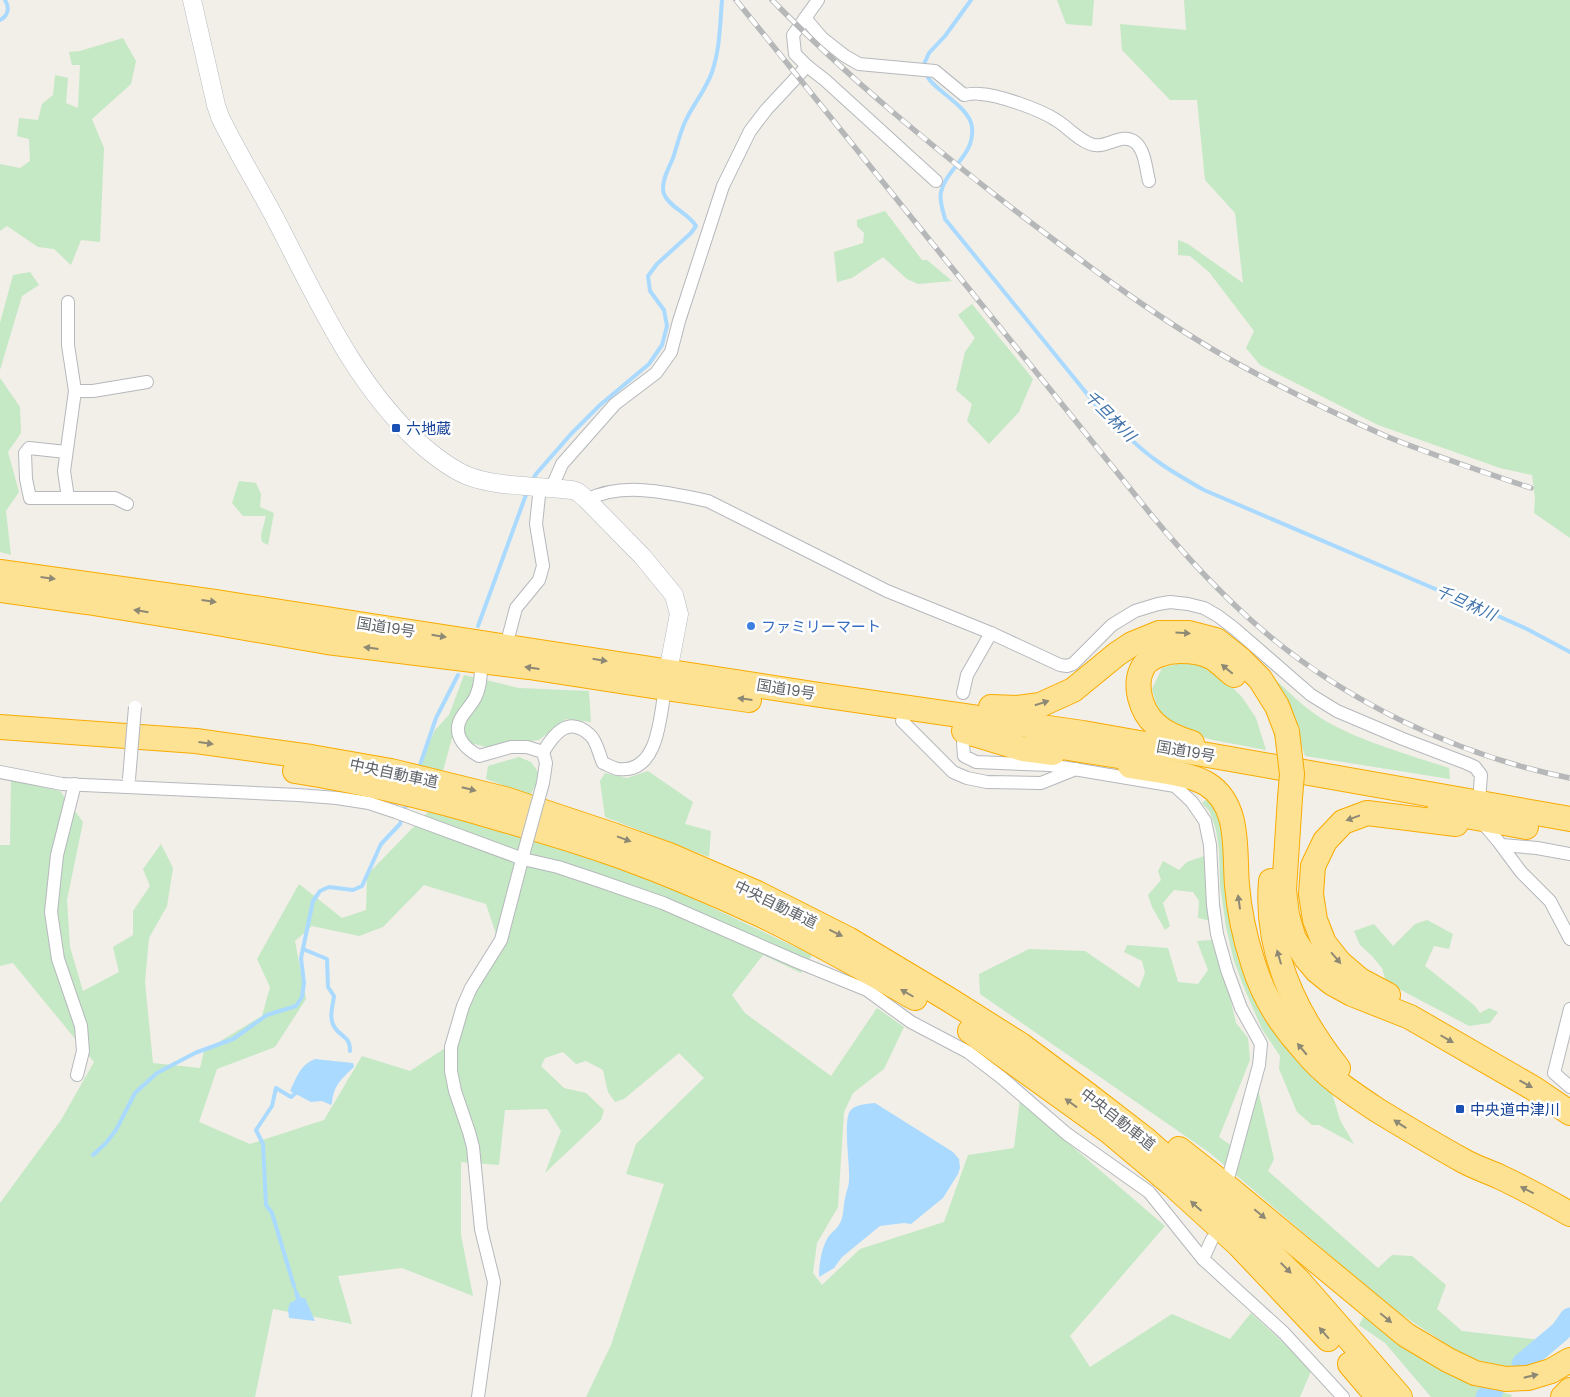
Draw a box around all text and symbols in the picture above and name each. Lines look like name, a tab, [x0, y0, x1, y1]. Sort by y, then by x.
water label: 千旦林川	[1079, 385, 1142, 448]
place label: 六地蔵	[406, 418, 451, 439]
marker: 六地蔵	[390, 422, 402, 434]
one-way arrow	[41, 575, 57, 583]
water label: 千旦林川	[1432, 579, 1502, 627]
one-way arrow	[202, 597, 218, 605]
one-way arrow	[133, 606, 149, 614]
street label: 国道19号	[355, 612, 417, 642]
place label: ファミリーマート	[761, 616, 881, 637]
marker: ファミリーマート	[745, 620, 757, 632]
one-way arrow	[1176, 630, 1192, 638]
one-way arrow	[432, 632, 448, 640]
one-way arrow	[363, 644, 379, 652]
one-way arrow	[592, 657, 608, 665]
one-way arrow	[524, 664, 540, 672]
one-way arrow	[1220, 664, 1233, 675]
street label: 国道19号	[755, 674, 817, 704]
one-way arrow	[737, 695, 753, 703]
one-way arrow	[1035, 699, 1050, 707]
street label: 国道19号	[1155, 736, 1217, 766]
one-way arrow	[198, 739, 214, 747]
street label: 中央自動車道	[348, 753, 440, 793]
one-way arrow	[461, 785, 476, 793]
one-way arrow	[1345, 814, 1360, 822]
one-way arrow	[616, 836, 631, 843]
street label: 中央自動車道	[731, 875, 821, 933]
one-way arrow	[1235, 893, 1243, 909]
one-way arrow	[829, 929, 843, 937]
one-way arrow	[1274, 949, 1282, 964]
one-way arrow	[1330, 951, 1342, 963]
one-way arrow	[900, 989, 915, 997]
one-way arrow	[1439, 1035, 1454, 1043]
one-way arrow	[1297, 1042, 1308, 1055]
one-way arrow	[1519, 1080, 1534, 1088]
street label: 中央自動車道	[1076, 1083, 1160, 1155]
one-way arrow	[1064, 1098, 1078, 1108]
place label: 中央道中津川	[1470, 1099, 1560, 1120]
marker: 中央道中津川	[1454, 1103, 1466, 1115]
one-way arrow	[1393, 1119, 1406, 1129]
one-way arrow	[1520, 1186, 1535, 1194]
one-way arrow	[1191, 1200, 1203, 1212]
one-way arrow	[1254, 1209, 1267, 1220]
one-way arrow	[1279, 1262, 1291, 1274]
one-way arrow	[1379, 1312, 1392, 1323]
one-way arrow	[1318, 1327, 1329, 1340]
one-way arrow	[1524, 1372, 1539, 1380]

